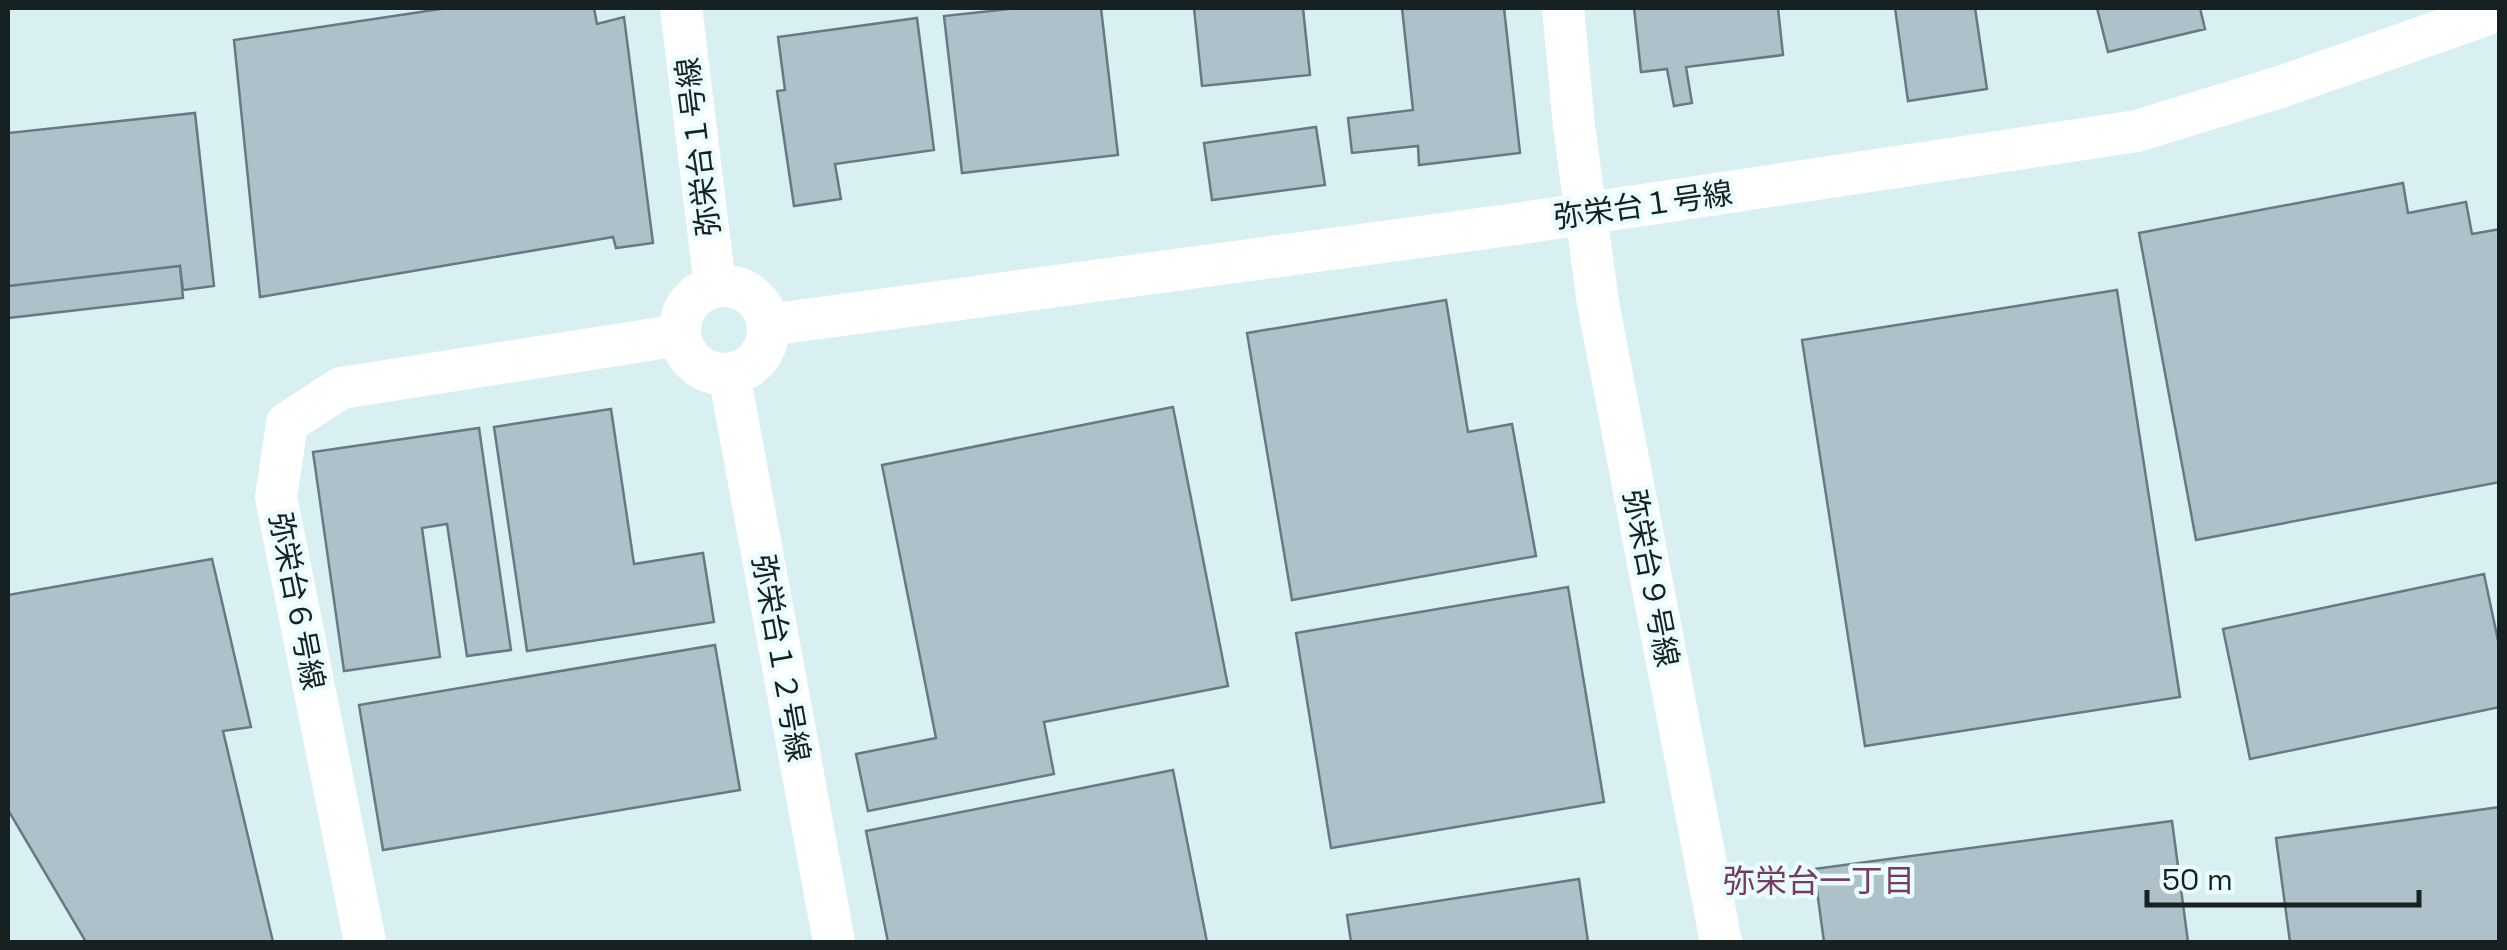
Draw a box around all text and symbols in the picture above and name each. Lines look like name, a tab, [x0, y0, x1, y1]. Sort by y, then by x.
street label: 弥栄台１号線	[668, 55, 728, 239]
street label: 弥栄台１号線	[1551, 173, 1735, 237]
street label: 弥栄台９号線	[1615, 486, 1687, 670]
street label: 弥栄台６号線	[261, 509, 333, 693]
street label: 弥栄台１２号線	[744, 551, 818, 765]
scale bar	[2147, 845, 2420, 907]
text: 50 m	[2162, 860, 2233, 899]
district label: 弥栄台一丁目	[1723, 861, 1915, 901]

